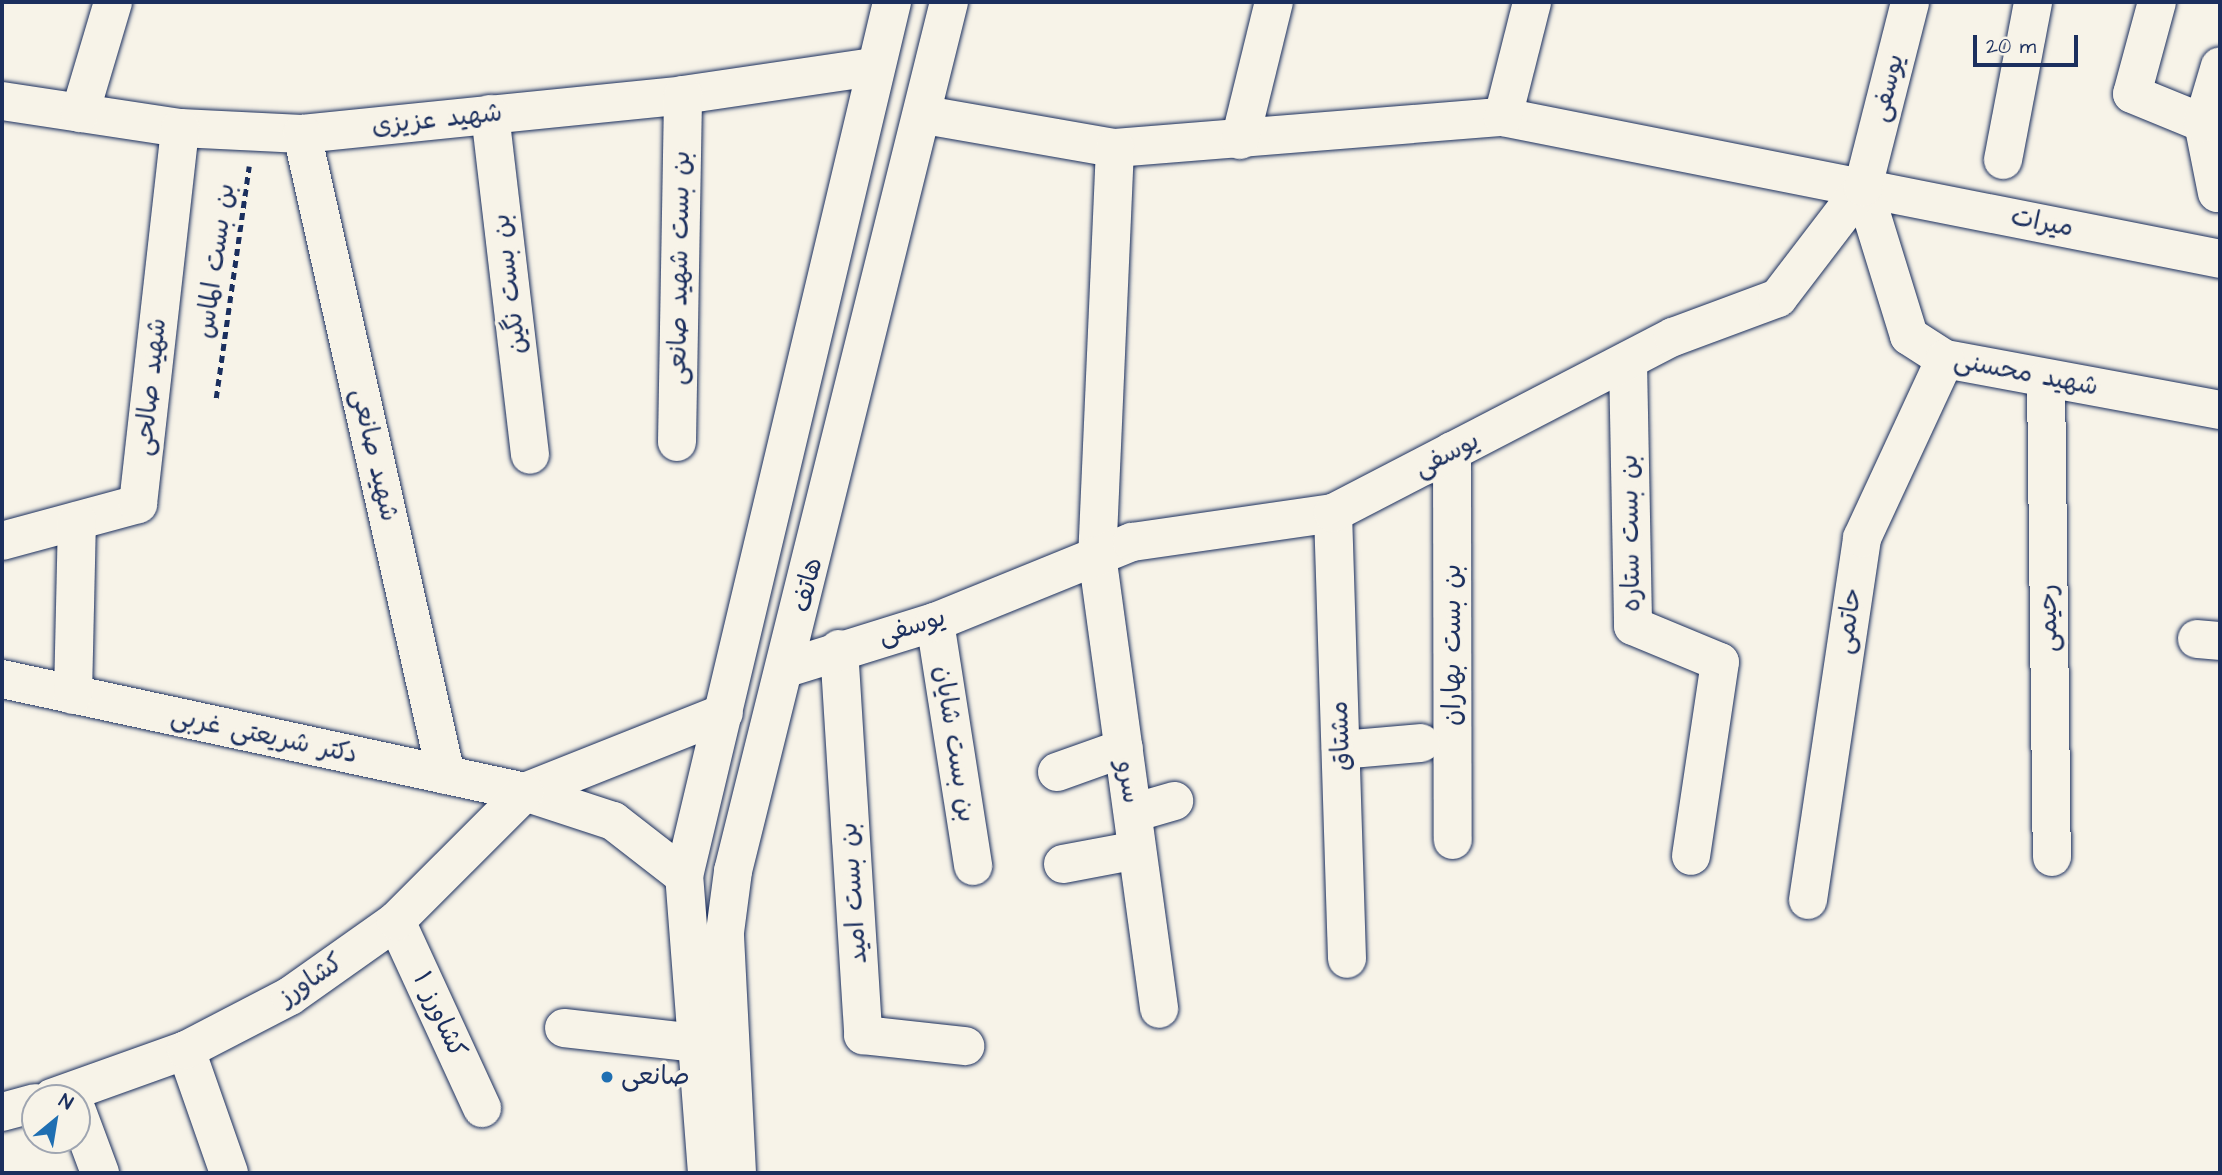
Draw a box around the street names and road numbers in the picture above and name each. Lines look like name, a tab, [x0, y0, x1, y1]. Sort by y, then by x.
street label: یوسفی	[1865, 51, 1911, 125]
street label: شهید عزیزی	[370, 98, 504, 142]
street label: بن بست شهید صانعی	[662, 150, 698, 386]
street label: بن بست الماس	[190, 181, 242, 341]
street label: میرات	[2008, 202, 2076, 244]
street label: بن بست نگین	[486, 212, 534, 356]
street label: شهید صالحی	[128, 317, 174, 457]
street label: شهید محسنی	[1951, 345, 2101, 403]
street label: شهید صانعی	[344, 386, 404, 524]
street label: یوسفی	[1409, 425, 1485, 485]
street label: بن بست ستاره	[1614, 454, 1648, 612]
street label: هاتف	[786, 554, 830, 616]
street label: بن بست بهاران	[1437, 564, 1469, 726]
street label: رحیمی	[2033, 584, 2065, 652]
street label: حاتمی	[1829, 586, 1869, 656]
street label: یوسفی	[875, 602, 949, 652]
street label: بن بست شایان	[926, 663, 982, 825]
street label: مشتاق	[1324, 700, 1358, 772]
street label: دکتر شریعتی غربی	[168, 701, 360, 771]
street label: سرو	[1110, 758, 1146, 806]
street label: بن بست امید	[833, 821, 875, 965]
street label: کشاورز	[273, 947, 349, 1013]
street label: کشاورز ۱	[406, 967, 472, 1063]

